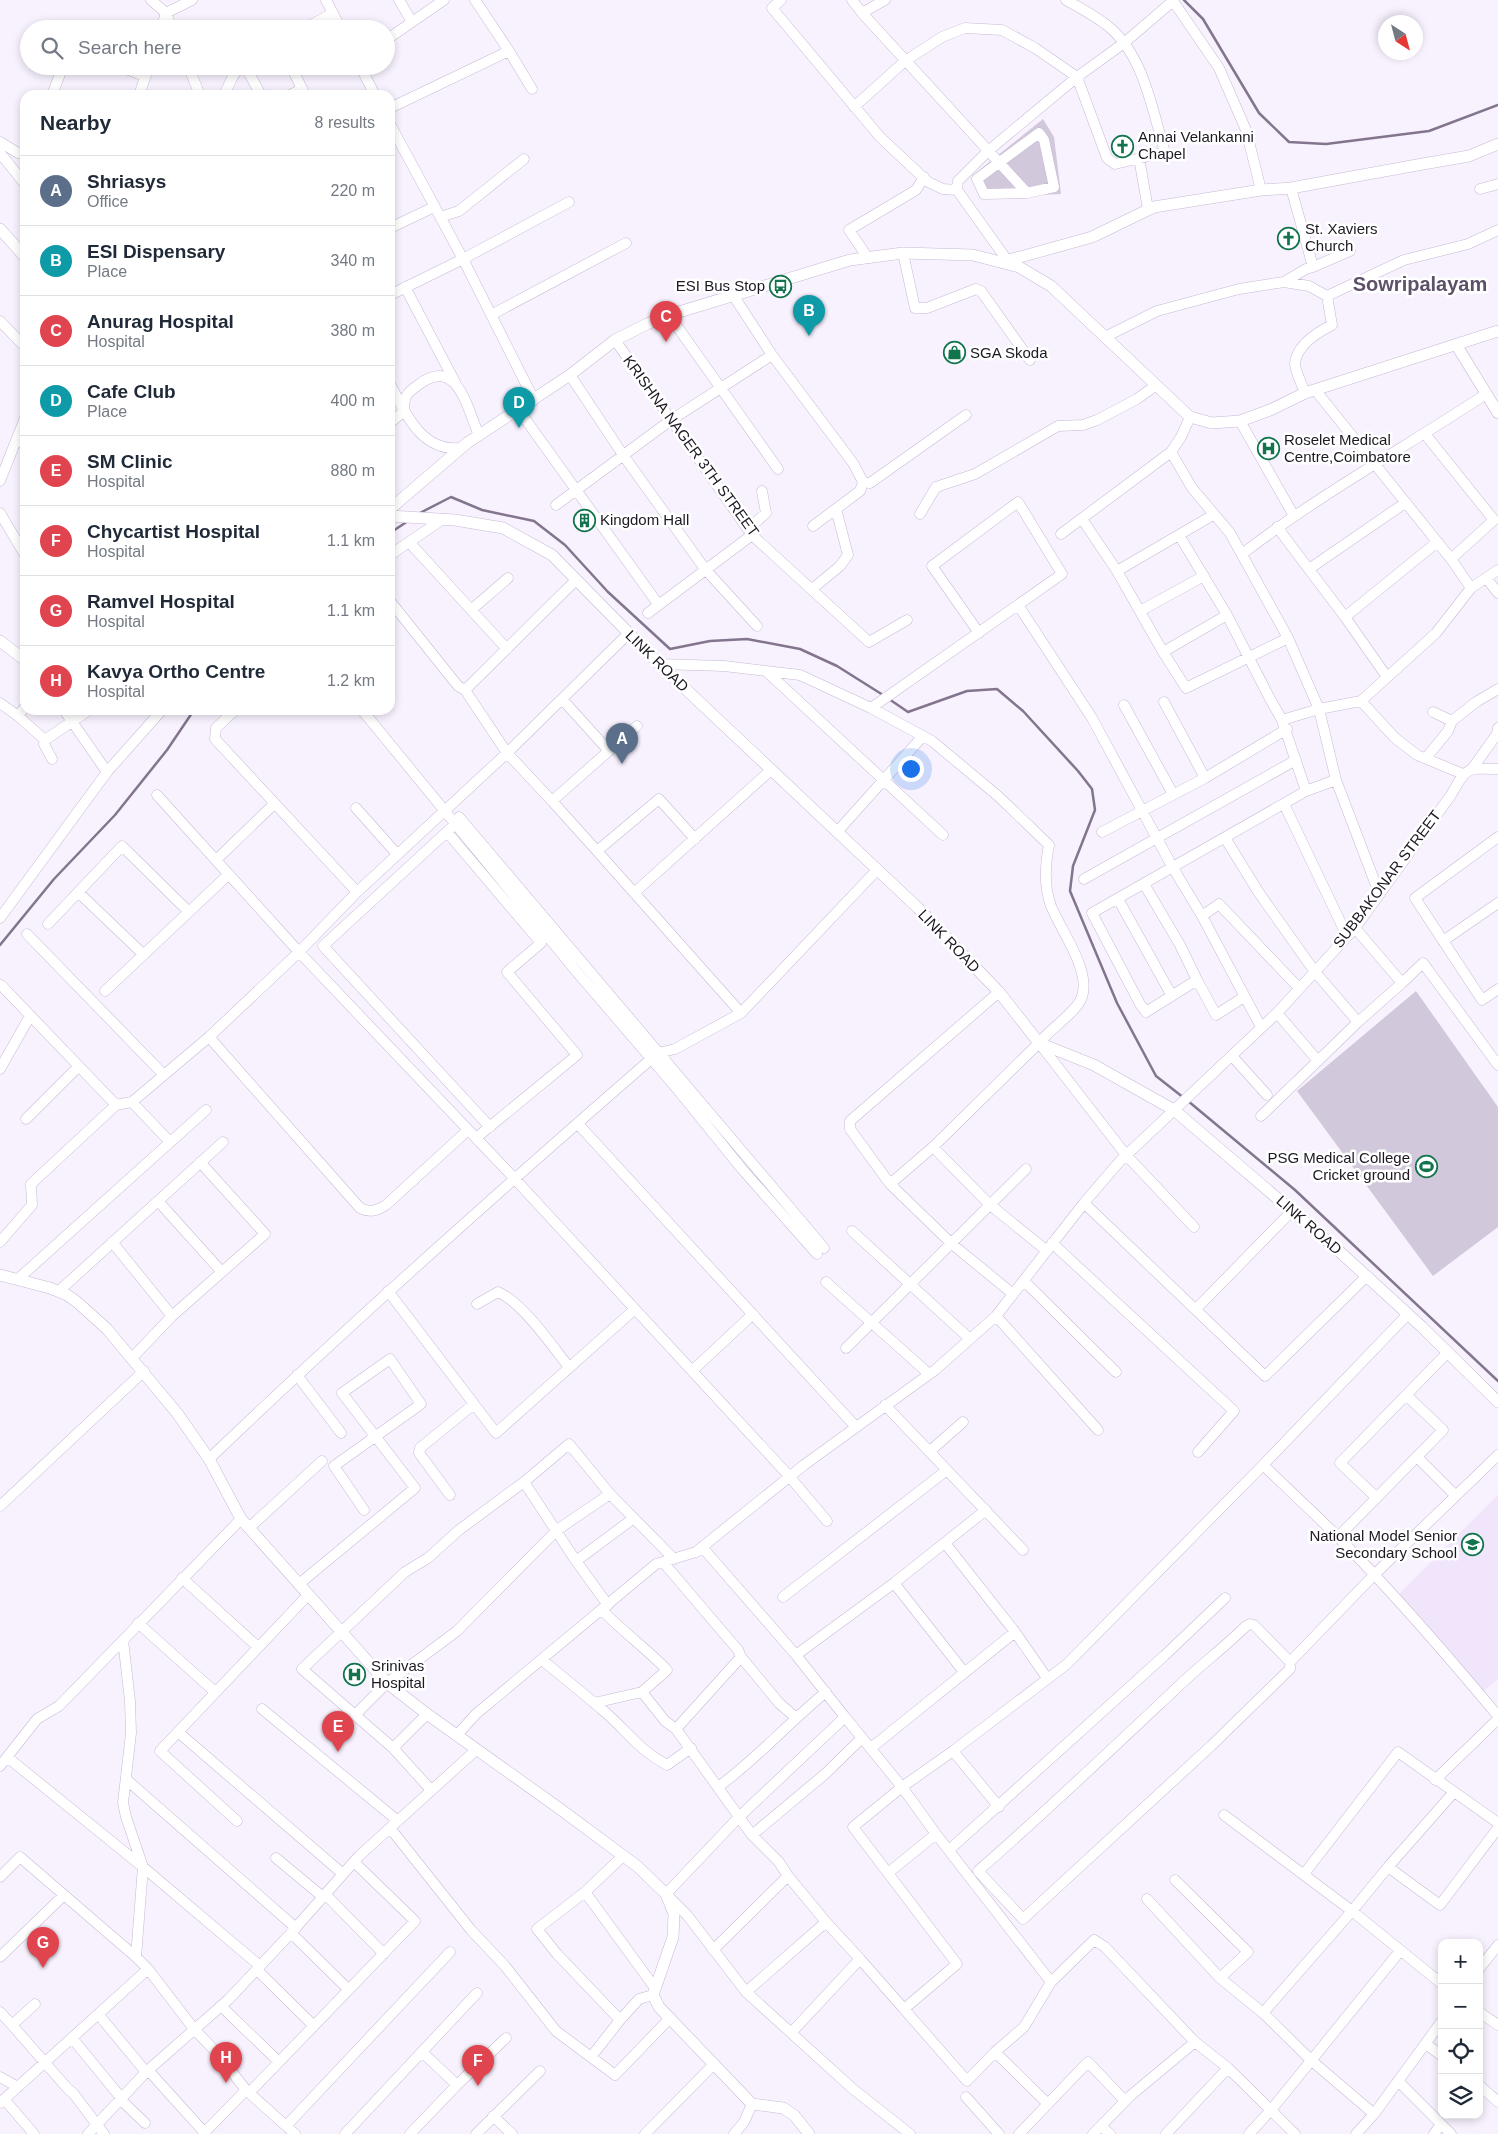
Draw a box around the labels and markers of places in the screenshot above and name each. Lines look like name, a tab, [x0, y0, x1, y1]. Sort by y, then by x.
place label: Annai Velankanni Chapel	[1138, 128, 1254, 162]
church icon: Annai Velankanni Chapel	[1110, 134, 1134, 158]
place label: St. Xaviers Church	[1305, 220, 1378, 254]
church icon: St. Xaviers Church	[1277, 226, 1301, 250]
bus stop icon: ESI Bus Stop	[769, 274, 793, 298]
place label: ESI Bus Stop	[676, 277, 765, 294]
pin: B	[793, 295, 825, 336]
pin: C	[650, 301, 682, 342]
shop icon: SGA Skoda	[942, 341, 966, 365]
place label: SGA Skoda	[970, 344, 1048, 361]
pin: D	[503, 387, 535, 428]
place label: Roselet Medical Centre,Coimbatore	[1284, 431, 1411, 465]
hospital icon: Roselet Medical Centre,Coimbatore	[1256, 437, 1280, 461]
building icon: Kingdom Hall	[572, 508, 596, 532]
place label: Kingdom Hall	[600, 511, 689, 528]
pin: A	[606, 723, 638, 764]
place label: PSG Medical College Cricket ground	[1267, 1149, 1410, 1183]
sports icon: PSG Medical College Cricket ground	[1414, 1155, 1438, 1179]
place label: National Model Senior Secondary School	[1309, 1527, 1457, 1561]
school or university icon: National Model Senior Secondary School	[1461, 1533, 1485, 1557]
place label: Srinivas Hospital	[371, 1657, 425, 1691]
hospital icon: Srinivas Hospital	[343, 1663, 367, 1687]
pin: E	[322, 1711, 354, 1752]
pin: G	[27, 1927, 59, 1968]
pin: H	[210, 2042, 242, 2083]
pin: F	[462, 2045, 494, 2086]

